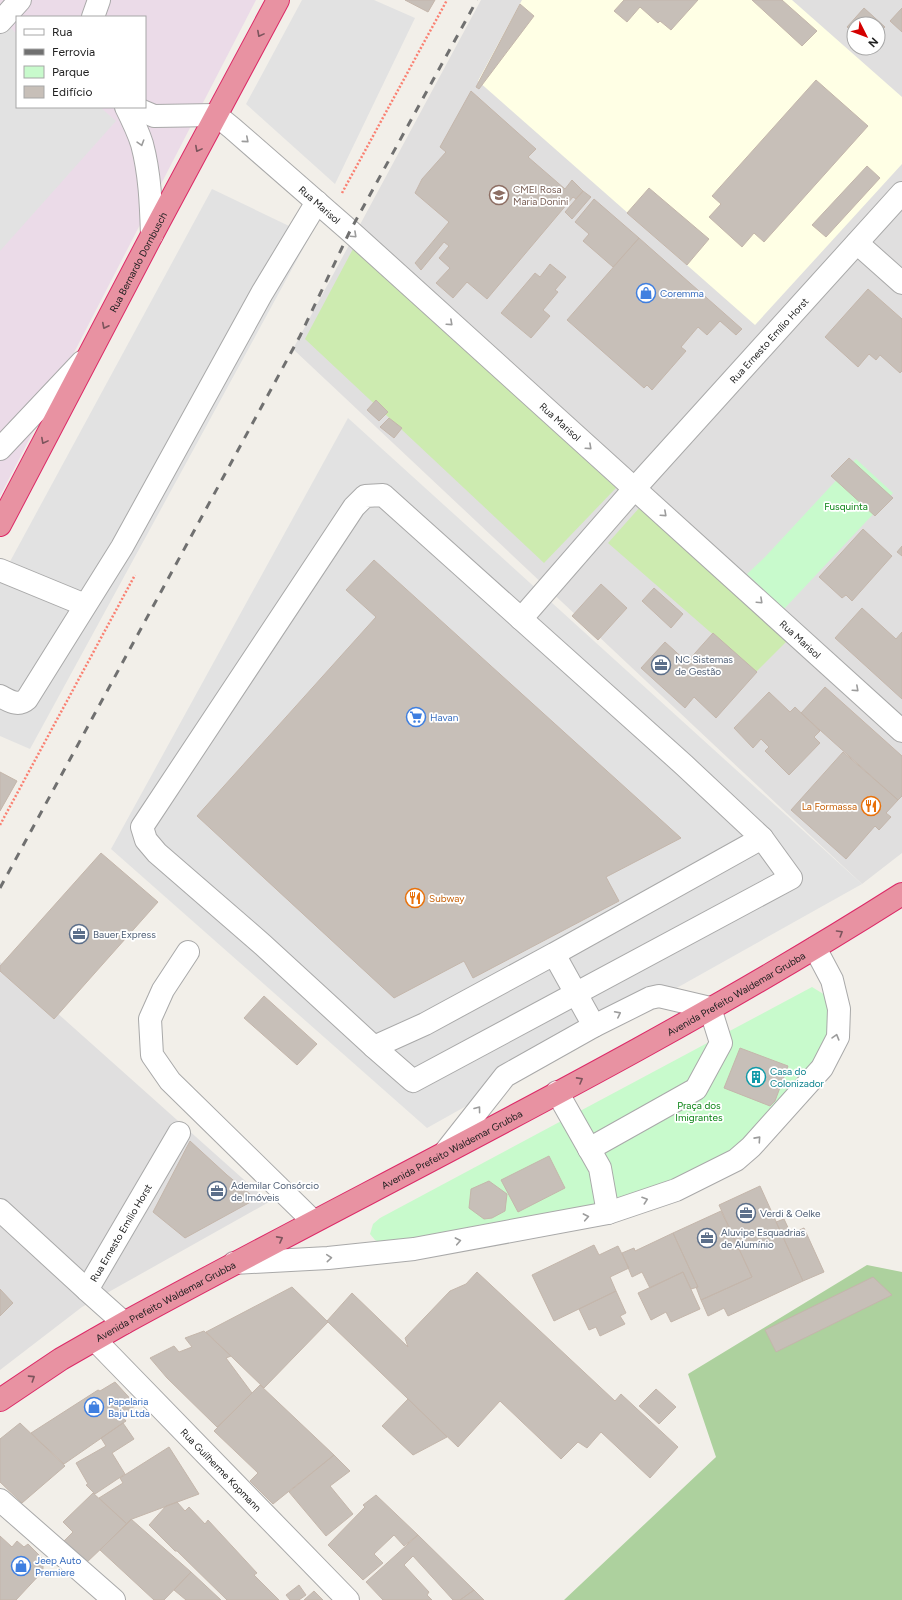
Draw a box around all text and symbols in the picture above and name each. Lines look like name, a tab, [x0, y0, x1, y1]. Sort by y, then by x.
legend	[16, 16, 146, 108]
north arrow	[846, 16, 886, 56]
text: Rua	[52, 25, 72, 39]
one-way arrow	[257, 30, 264, 37]
text: N	[865, 35, 881, 50]
text: Ferrovia	[52, 45, 95, 59]
text: Parque	[52, 65, 90, 79]
text: Edifício	[52, 85, 92, 99]
one-way arrow	[241, 135, 249, 142]
one-way arrow	[136, 139, 145, 146]
one-way arrow	[195, 145, 202, 152]
street label: Rua Marisol	[296, 183, 343, 226]
place label: CMEI Rosa Maria Donini	[513, 183, 568, 208]
school or university icon: CMEI Rosa Maria Donini	[488, 184, 510, 206]
street label: Rua Bernardo Dornbusch	[106, 209, 170, 314]
one-way arrow	[349, 230, 357, 238]
shop icon: Coremma	[635, 282, 657, 304]
place label: Coremma	[660, 287, 704, 300]
street label: Rua Ernesto Emílio Horst	[727, 294, 811, 386]
one-way arrow	[445, 318, 453, 325]
one-way arrow	[102, 322, 110, 330]
street label: Rua Marisol	[537, 400, 584, 444]
one-way arrow	[42, 437, 49, 445]
one-way arrow	[584, 442, 592, 449]
park label: Fusquinta	[824, 500, 868, 513]
one-way arrow	[659, 509, 667, 517]
one-way arrow	[755, 596, 763, 604]
street label: Rua Marisol	[777, 617, 824, 661]
place label: NC Sistemas de Gestão	[675, 653, 733, 678]
office icon: NC Sistemas de Gestão	[650, 654, 672, 676]
one-way arrow	[851, 684, 859, 692]
supermarket icon: Havan	[405, 706, 427, 728]
place label: Havan	[430, 711, 459, 724]
restaurant icon: La Formassa	[860, 795, 882, 817]
place label: La Formassa	[802, 800, 857, 813]
restaurant icon: Subway	[404, 887, 426, 909]
place label: Subway	[429, 892, 465, 905]
office icon: Bauer Express	[68, 923, 90, 945]
place label: Bauer Express	[93, 928, 156, 941]
one-way arrow	[835, 931, 842, 938]
street label: Avenida Prefeito Waldemar Grubba	[664, 949, 807, 1039]
one-way arrow	[614, 1011, 621, 1019]
one-way arrow	[831, 1034, 840, 1041]
place label: Casa do Colonizador	[770, 1065, 825, 1090]
building icon: Casa do Colonizador	[745, 1066, 767, 1088]
one-way arrow	[576, 1077, 583, 1084]
park label: Praça dos Imigrantes	[675, 1099, 723, 1124]
street label: Avenida Prefeito Waldemar Grubba	[379, 1107, 524, 1192]
one-way arrow	[473, 1107, 480, 1114]
one-way arrow	[754, 1137, 761, 1144]
place label: Ademilar Consórcio de Imóveis	[231, 1179, 319, 1204]
office icon: Ademilar Consórcio de Imóveis	[206, 1180, 228, 1202]
street label: Rua Ernesto Emílio Horst	[87, 1181, 154, 1284]
one-way arrow	[641, 1197, 648, 1205]
office icon: Verdi & Oelke	[735, 1202, 757, 1224]
place label: Verdi & Oelke	[760, 1207, 821, 1220]
one-way arrow	[583, 1213, 589, 1222]
place label: Aluvipe Esquadrias de Alumínio	[721, 1226, 806, 1251]
office icon: Aluvipe Esquadrias de Alumínio	[696, 1227, 718, 1249]
one-way arrow	[276, 1236, 283, 1244]
one-way arrow	[455, 1237, 461, 1245]
one-way arrow	[326, 1253, 332, 1262]
street label: Avenida Prefeito Waldemar Grubba	[93, 1258, 238, 1344]
one-way arrow	[28, 1375, 35, 1383]
place label: Papelaria Baju Ltda	[108, 1395, 150, 1420]
shop icon: Papelaria Baju Ltda	[83, 1396, 105, 1418]
street label: Rua Guilherme Kopmann	[178, 1426, 265, 1514]
place label: Jeep Auto Premiere	[35, 1554, 82, 1579]
shop icon: Jeep Auto Premiere	[10, 1555, 32, 1577]

